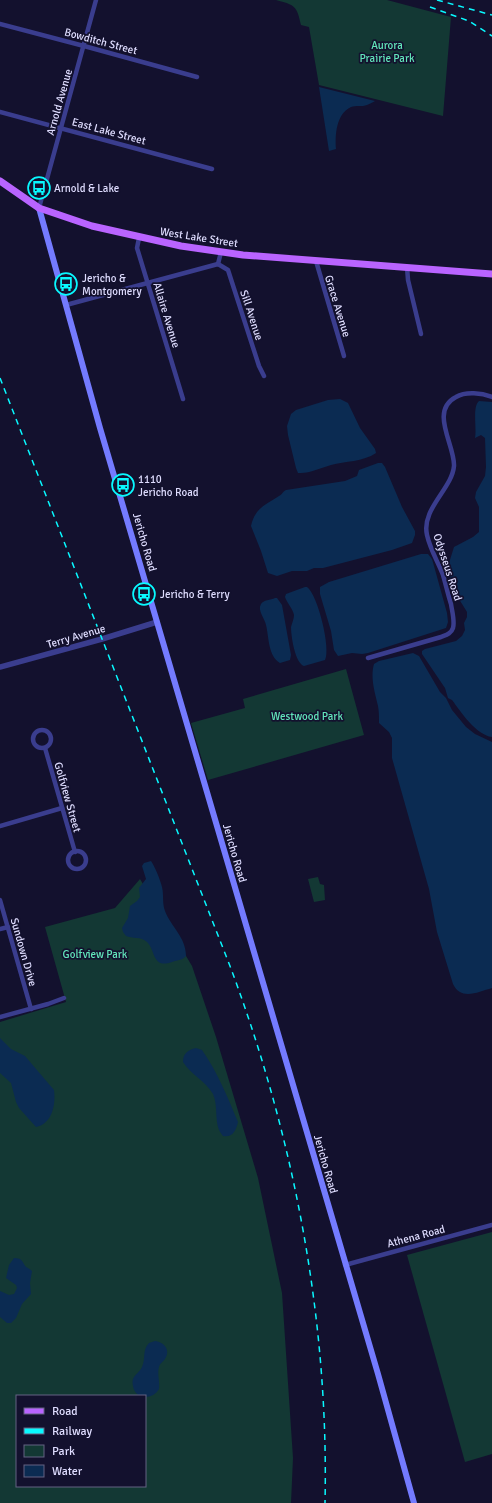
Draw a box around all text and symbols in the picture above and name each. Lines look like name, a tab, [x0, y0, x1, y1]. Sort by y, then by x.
street label: Bowditch Street	[63, 26, 139, 57]
park label: Aurora Prairie Park	[360, 39, 415, 65]
street label: Arnold Avenue	[44, 68, 75, 137]
street label: East Lake Street	[71, 115, 147, 148]
bus stop icon: Arnold & Lake	[26, 175, 52, 201]
place label: Arnold & Lake	[54, 182, 119, 195]
street label: West Lake Street	[159, 225, 239, 250]
bus stop icon: Jericho & Montgomery	[53, 271, 79, 297]
place label: Jericho & Montgomery	[82, 272, 143, 298]
street label: Grace Avenue	[322, 274, 353, 339]
street label: Allaire Avenue	[150, 281, 183, 349]
street label: Sill Avenue	[237, 288, 266, 342]
bus stop icon: 1110 Jericho Road	[110, 472, 136, 498]
place label: 1110 Jericho Road	[138, 473, 199, 499]
street label: Jericho Road	[130, 511, 159, 573]
street label: Odysseus Road	[431, 532, 465, 603]
bus stop icon: Jericho & Terry	[131, 581, 157, 607]
place label: Jericho & Terry	[160, 588, 231, 601]
street label: Terry Avenue	[45, 622, 107, 651]
park label: Westwood Park	[271, 710, 343, 723]
street label: Golfview Street	[51, 761, 84, 834]
street label: Jericho Road	[220, 822, 249, 884]
street label: Sundown Drive	[8, 916, 39, 988]
park label: Golfview Park	[63, 948, 128, 961]
street label: Jericho Road	[311, 1133, 340, 1195]
street label: Athena Road	[386, 1222, 447, 1250]
legend	[16, 1395, 146, 1487]
text: Road	[52, 1404, 78, 1419]
text: Railway	[52, 1424, 92, 1439]
text: Park	[52, 1444, 75, 1459]
text: Water	[52, 1464, 83, 1479]

